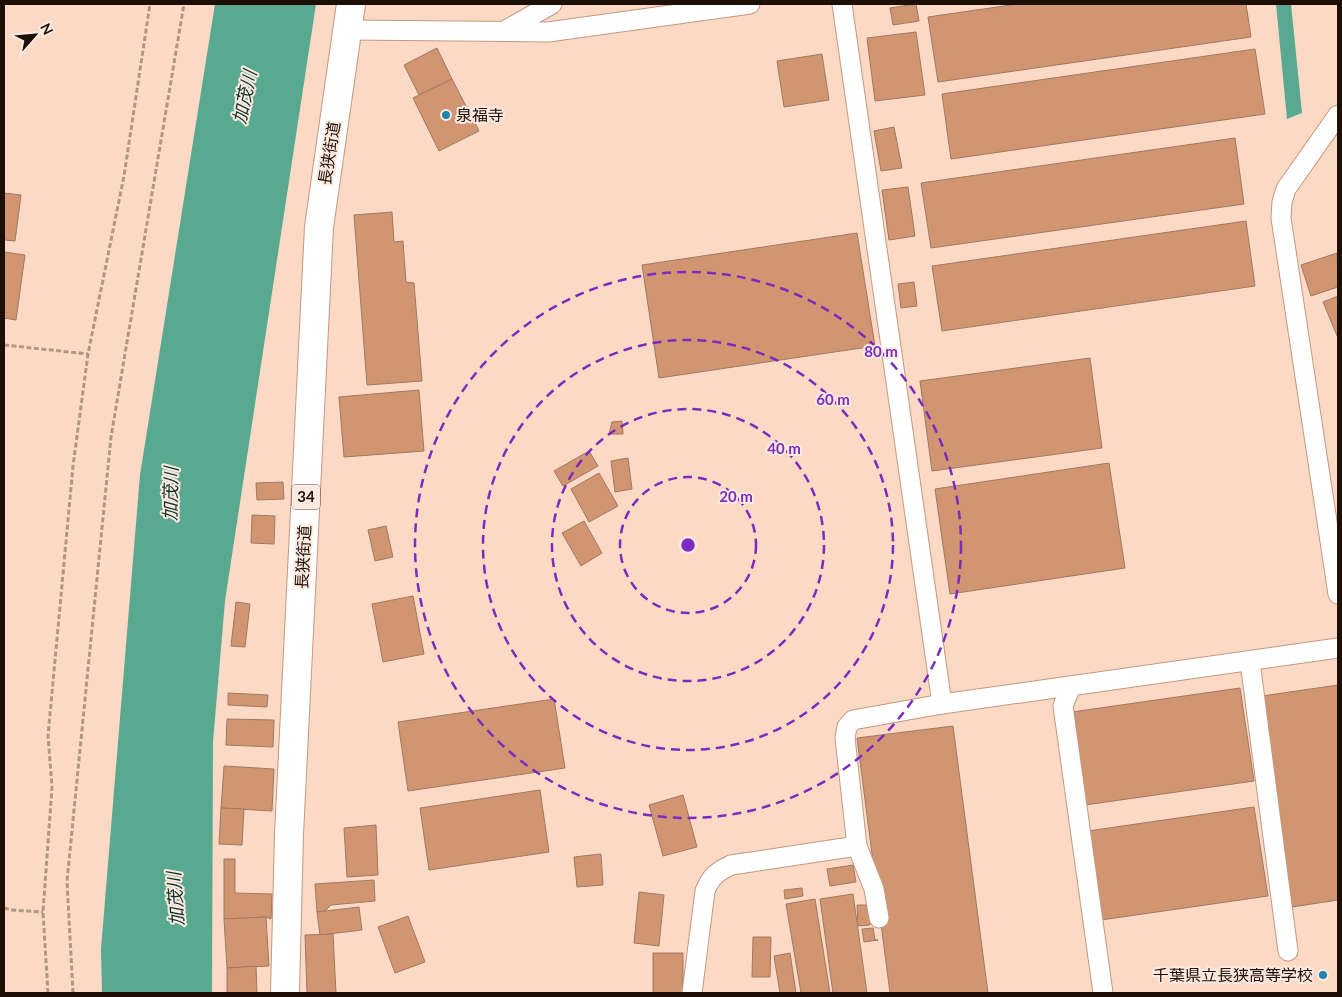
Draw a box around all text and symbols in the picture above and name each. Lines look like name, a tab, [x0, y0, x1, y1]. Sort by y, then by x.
north arrow	[10, 10, 60, 60]
text: N	[37, 20, 57, 38]
water label: 加茂川	[228, 66, 261, 125]
place label: 泉福寺	[456, 105, 504, 124]
marker: 泉福寺	[440, 109, 452, 121]
street label: 長狭街道	[314, 120, 343, 186]
text: 80 m	[864, 342, 898, 360]
text: 60 m	[816, 390, 850, 408]
text: 40 m	[767, 439, 801, 457]
water label: 加茂川	[159, 465, 182, 521]
road number: 34	[292, 484, 320, 510]
text: 20 m	[719, 487, 753, 505]
street label: 長狭街道	[291, 525, 314, 589]
centre of rings	[679, 536, 697, 554]
water label: 加茂川	[162, 869, 188, 927]
place label: 千葉県立長狭高等学校	[1153, 965, 1313, 984]
marker: 千葉県立長狭高等学校	[1317, 969, 1329, 981]

